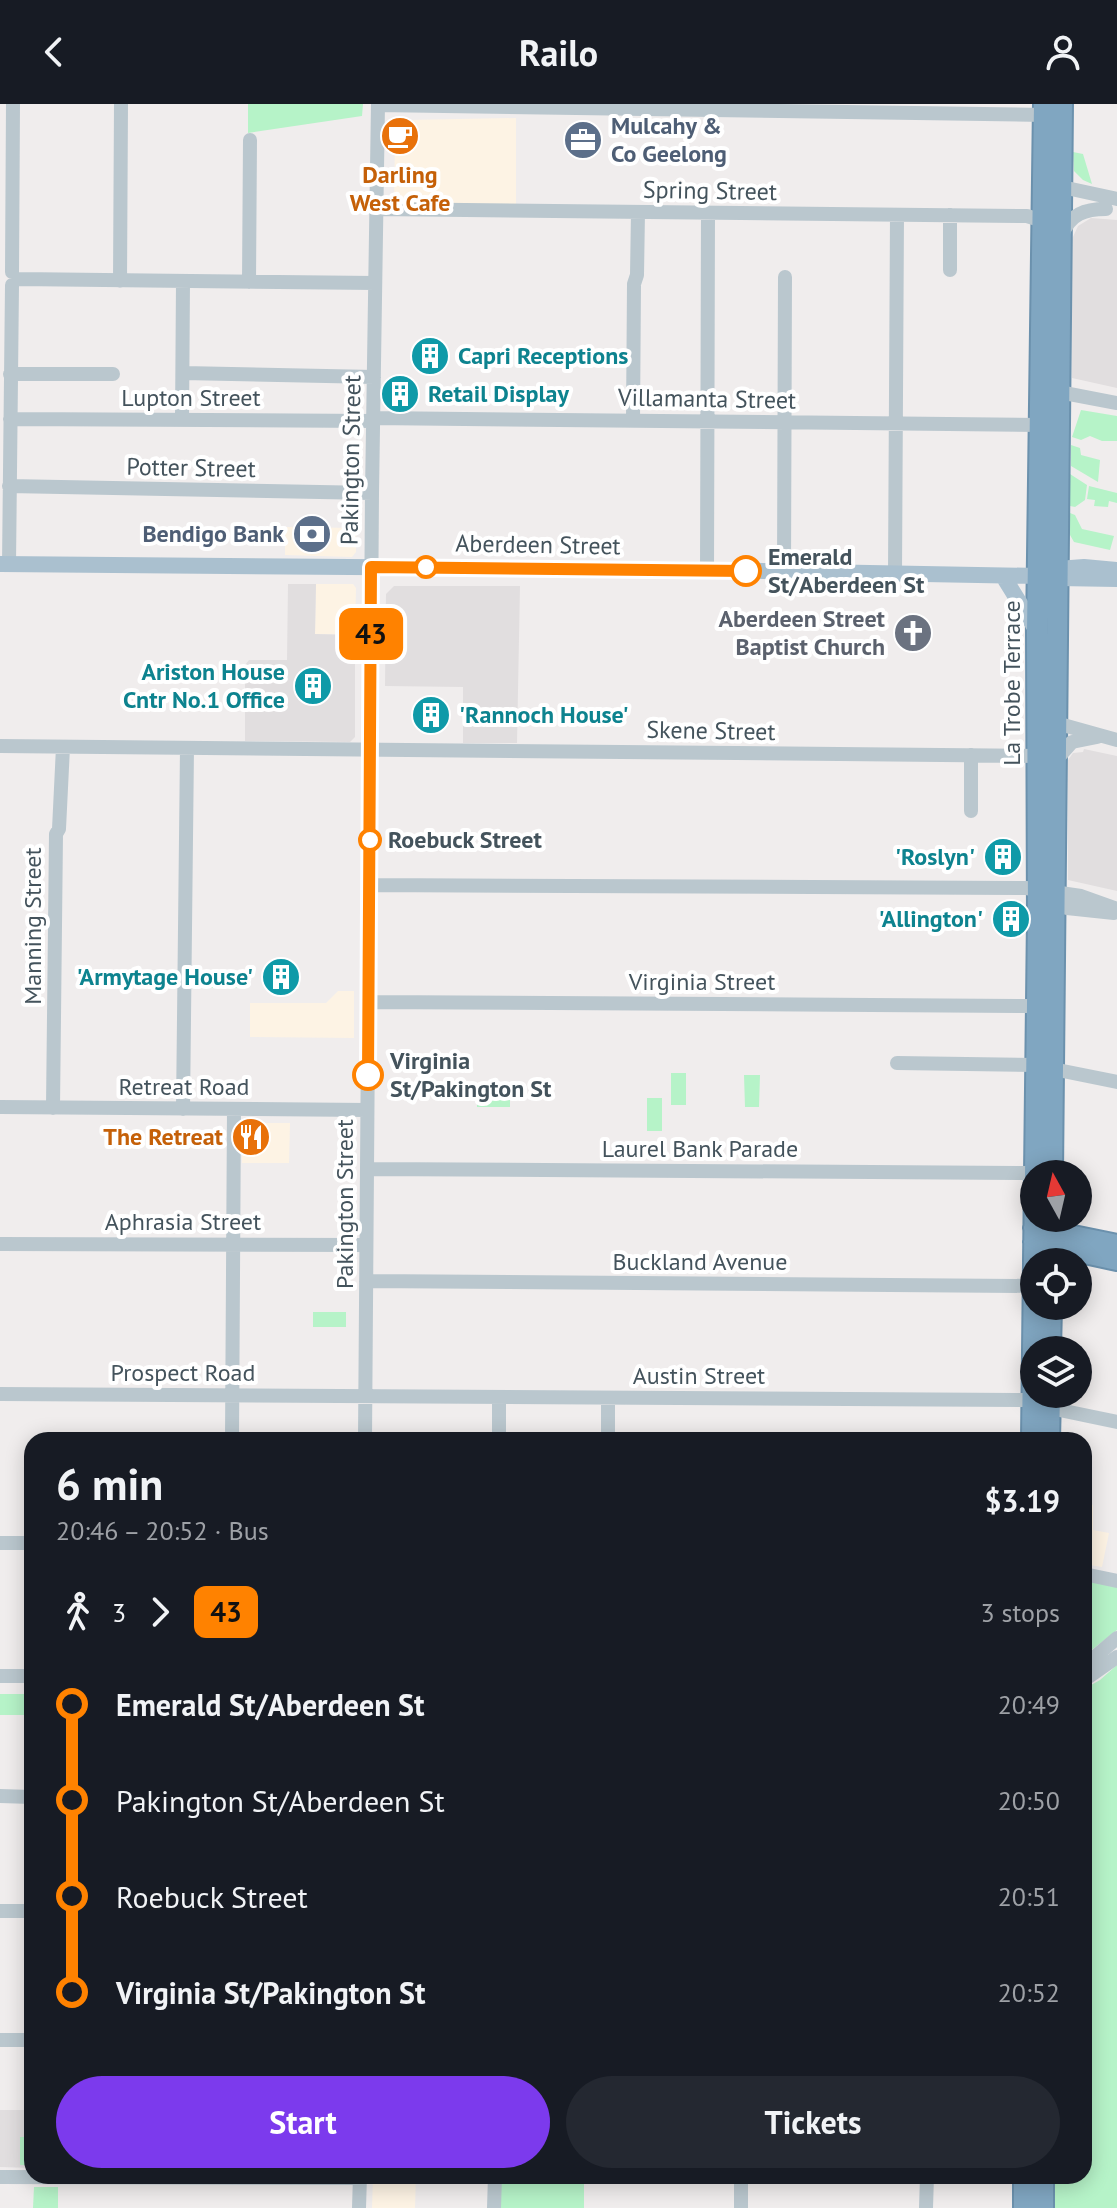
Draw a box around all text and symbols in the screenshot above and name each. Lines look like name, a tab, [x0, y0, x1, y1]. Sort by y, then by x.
text: Railo	[519, 29, 598, 76]
icon: back	[32, 30, 76, 74]
icon: person	[1041, 30, 1085, 74]
place label: Mulcahy & Co Geelong	[611, 110, 727, 169]
cafe icon: Darling West Cafe	[379, 115, 421, 157]
office icon: Mulcahy & Co Geelong	[562, 119, 604, 161]
place label: Darling West Cafe	[350, 159, 450, 218]
street label: Spring Street	[643, 174, 777, 207]
building icon: Capri Receptions	[409, 335, 451, 377]
place label: Capri Receptions	[458, 340, 628, 371]
building icon: Retail Display	[379, 373, 421, 415]
street label: Pakington Street	[334, 375, 367, 545]
place label: Retail Display	[428, 378, 569, 409]
street label: Villamanta Street	[617, 381, 796, 416]
street label: Lupton Street	[121, 382, 261, 413]
street label: Potter Street	[126, 451, 256, 484]
bank icon: Bendigo Bank	[291, 513, 333, 555]
place label: Bendigo Bank	[142, 518, 284, 549]
street label: Aberdeen Street	[455, 528, 621, 561]
place label: Emerald St/Aberdeen St	[768, 541, 925, 600]
unlabelled marker	[415, 556, 437, 578]
marker: Emerald St/Aberdeen St	[731, 556, 761, 586]
street label: La Trobe Terrace	[996, 600, 1027, 766]
place label: Aberdeen Street Baptist Church	[718, 603, 886, 662]
line badge: 43	[335, 608, 407, 660]
church icon: Aberdeen Street Baptist Church	[892, 612, 934, 654]
text: 43	[355, 615, 387, 652]
place label: Ariston House Cntr No.1 Office	[123, 656, 285, 715]
building icon: Ariston House Cntr No.1 Office	[292, 665, 334, 707]
building icon: 'Rannoch House'	[410, 694, 452, 736]
place label: 'Rannoch House'	[459, 699, 629, 730]
street label: Skene Street	[646, 714, 776, 747]
place label: Roebuck Street	[388, 824, 542, 855]
marker: Roebuck Street	[359, 829, 381, 851]
building icon: 'Roslyn'	[982, 836, 1024, 878]
place label: 'Roslyn'	[895, 841, 975, 872]
street label: Manning Street	[17, 847, 48, 1005]
building icon: 'Allington'	[990, 898, 1032, 940]
place label: 'Allington'	[879, 903, 983, 934]
building icon: 'Armytage House'	[260, 956, 302, 998]
place label: 'Armytage House'	[77, 961, 253, 992]
street label: Virginia Street	[628, 966, 775, 997]
place label: Virginia St/Pakington St	[389, 1045, 552, 1104]
marker: Virginia St/Pakington St	[353, 1060, 383, 1090]
street label: Retreat Road	[118, 1071, 250, 1102]
restaurant icon: The Retreat	[230, 1116, 272, 1158]
street label: Pakington Street	[329, 1119, 360, 1289]
place label: The Retreat	[103, 1121, 224, 1152]
street label: Laurel Bank Parade	[602, 1133, 798, 1164]
north arrow	[1020, 1160, 1092, 1232]
map controls	[1020, 1160, 1092, 1408]
street label: Aphrasia Street	[105, 1206, 261, 1237]
street label: Buckland Avenue	[613, 1246, 787, 1277]
button: locate	[1020, 1248, 1092, 1320]
button: layers	[1020, 1336, 1092, 1408]
street label: Prospect Road	[111, 1357, 255, 1388]
street label: Austin Street	[633, 1360, 765, 1391]
text: 6 min	[56, 1455, 163, 1512]
text: $3.19	[985, 1481, 1060, 1520]
text: 20:46 – 20:52 · Bus	[56, 1514, 269, 1547]
icon: walk	[56, 1590, 100, 1634]
icon: forward	[138, 1590, 182, 1634]
text: 43	[210, 1593, 242, 1630]
text: 3	[112, 1596, 126, 1629]
text: 3 stops	[980, 1596, 1060, 1629]
text: Emerald St/Aberdeen St	[116, 1685, 424, 1724]
text: 20:49	[998, 1688, 1060, 1721]
text: Pakington St/Aberdeen St	[116, 1781, 445, 1820]
text: 20:50	[998, 1784, 1060, 1817]
text: Roebuck Street	[116, 1877, 308, 1916]
text: 20:51	[998, 1880, 1060, 1913]
text: Virginia St/Pakington St	[116, 1973, 425, 2012]
text: 20:52	[998, 1976, 1060, 2009]
button: Start	[56, 2076, 550, 2168]
button: Tickets	[566, 2076, 1060, 2168]

